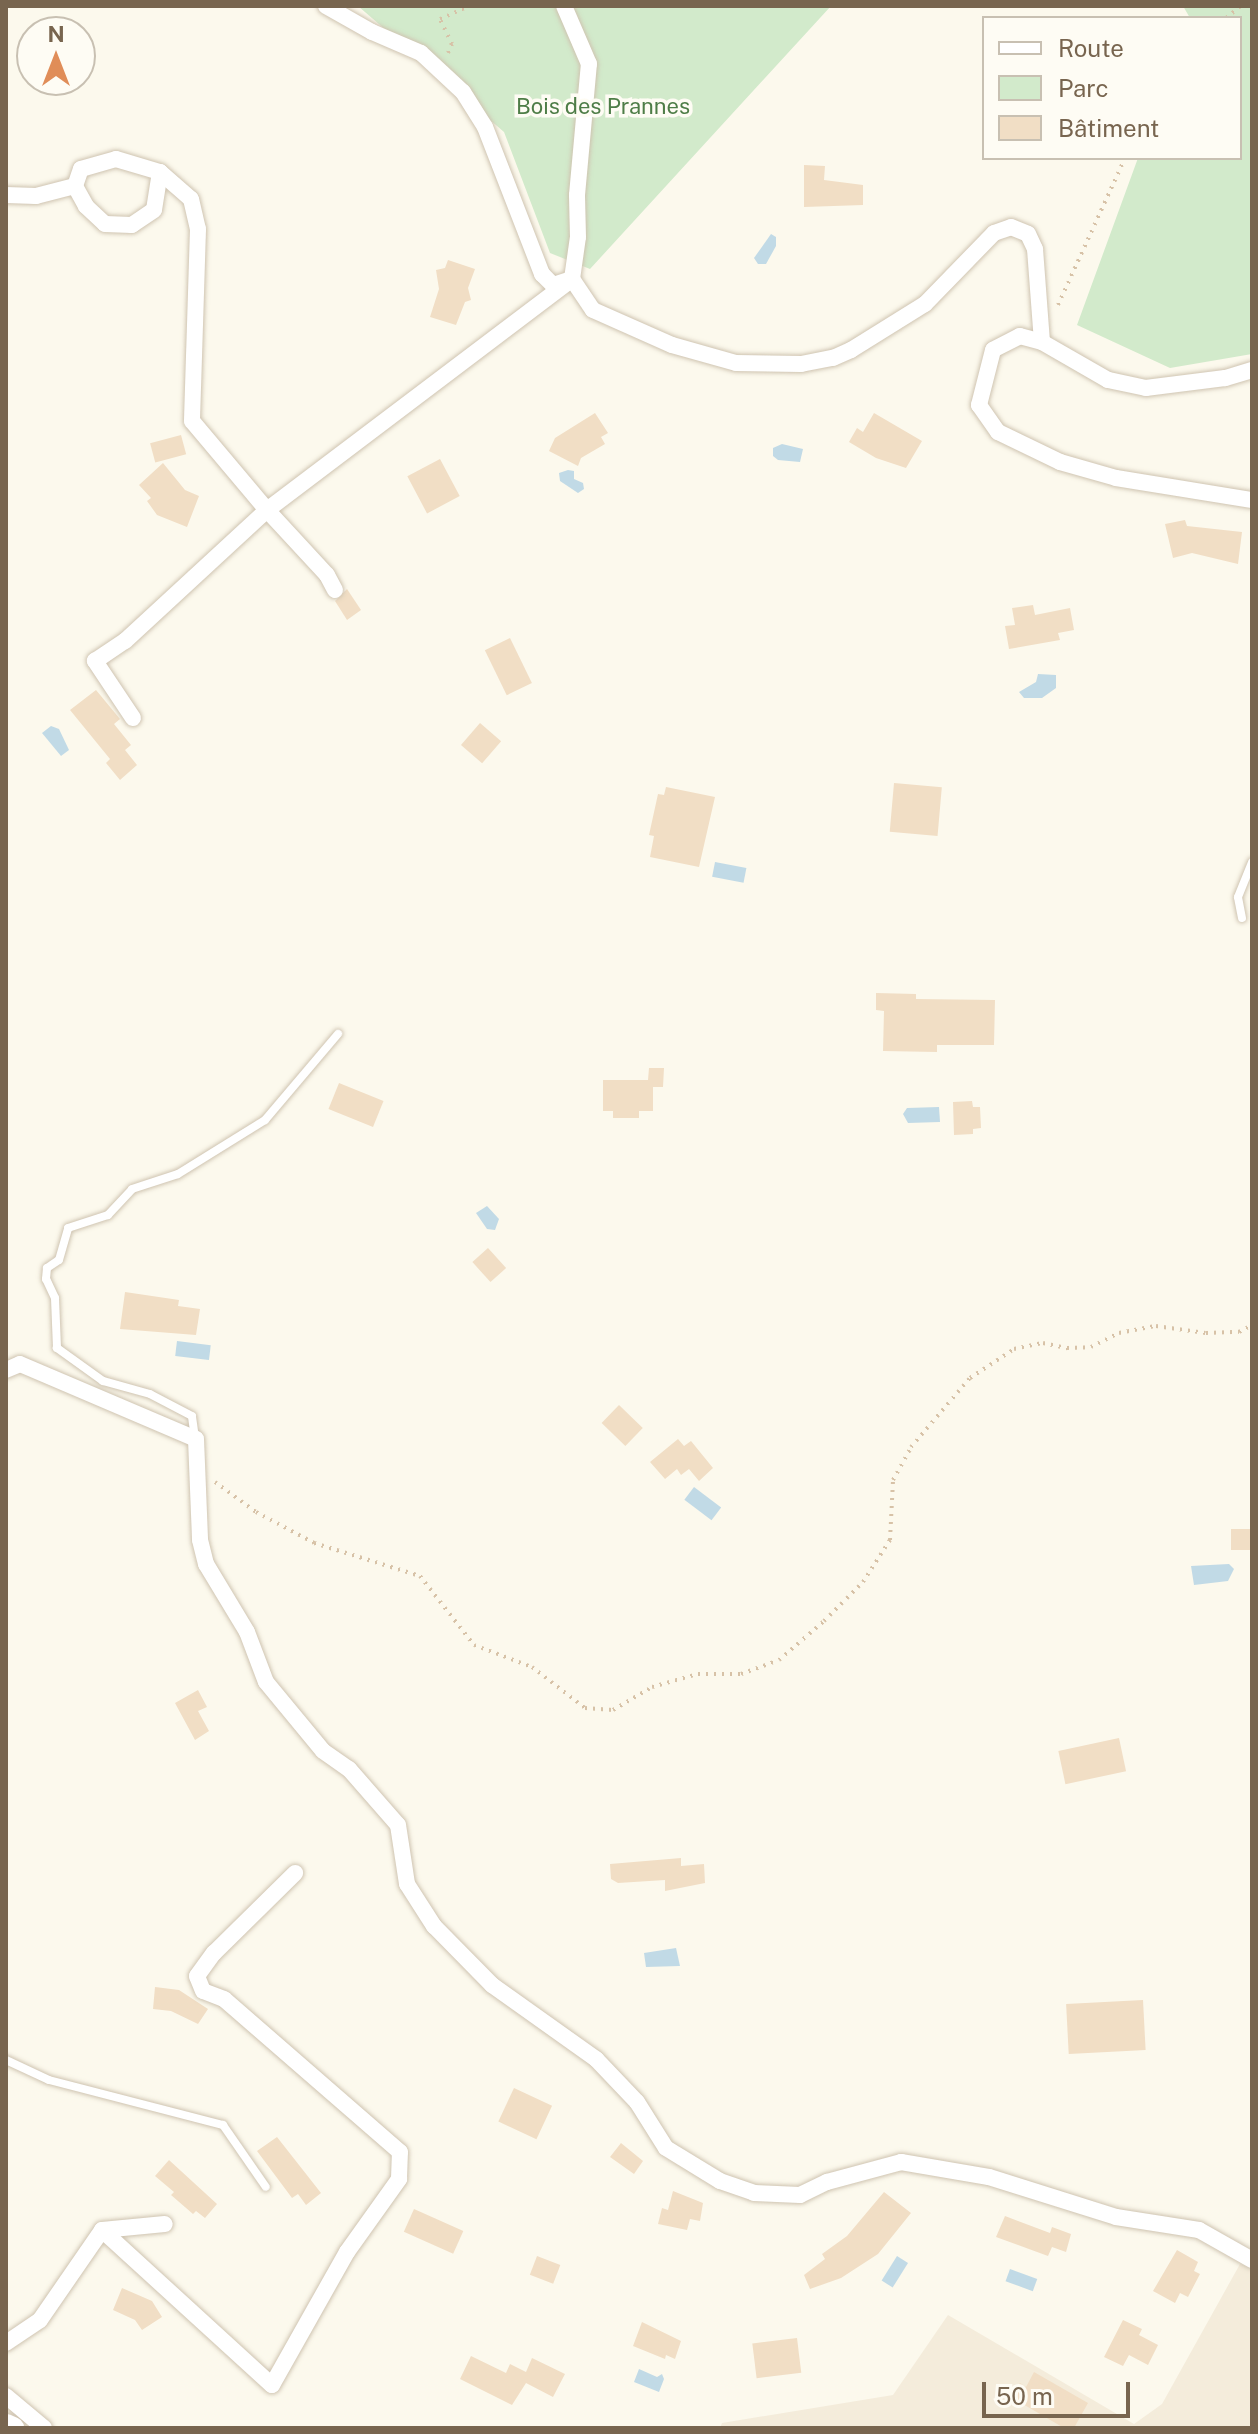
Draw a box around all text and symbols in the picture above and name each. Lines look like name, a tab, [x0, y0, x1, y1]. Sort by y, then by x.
north arrow	[16, 16, 96, 96]
legend	[982, 16, 1242, 160]
text: N	[47, 21, 65, 47]
text: Route	[1058, 34, 1124, 62]
text: Parc	[1058, 74, 1109, 102]
park label: Bois des Prannes	[516, 94, 690, 120]
text: Bâtiment	[1058, 114, 1159, 142]
scale bar	[986, 2366, 1134, 2416]
text: 50 m	[996, 2382, 1053, 2410]

